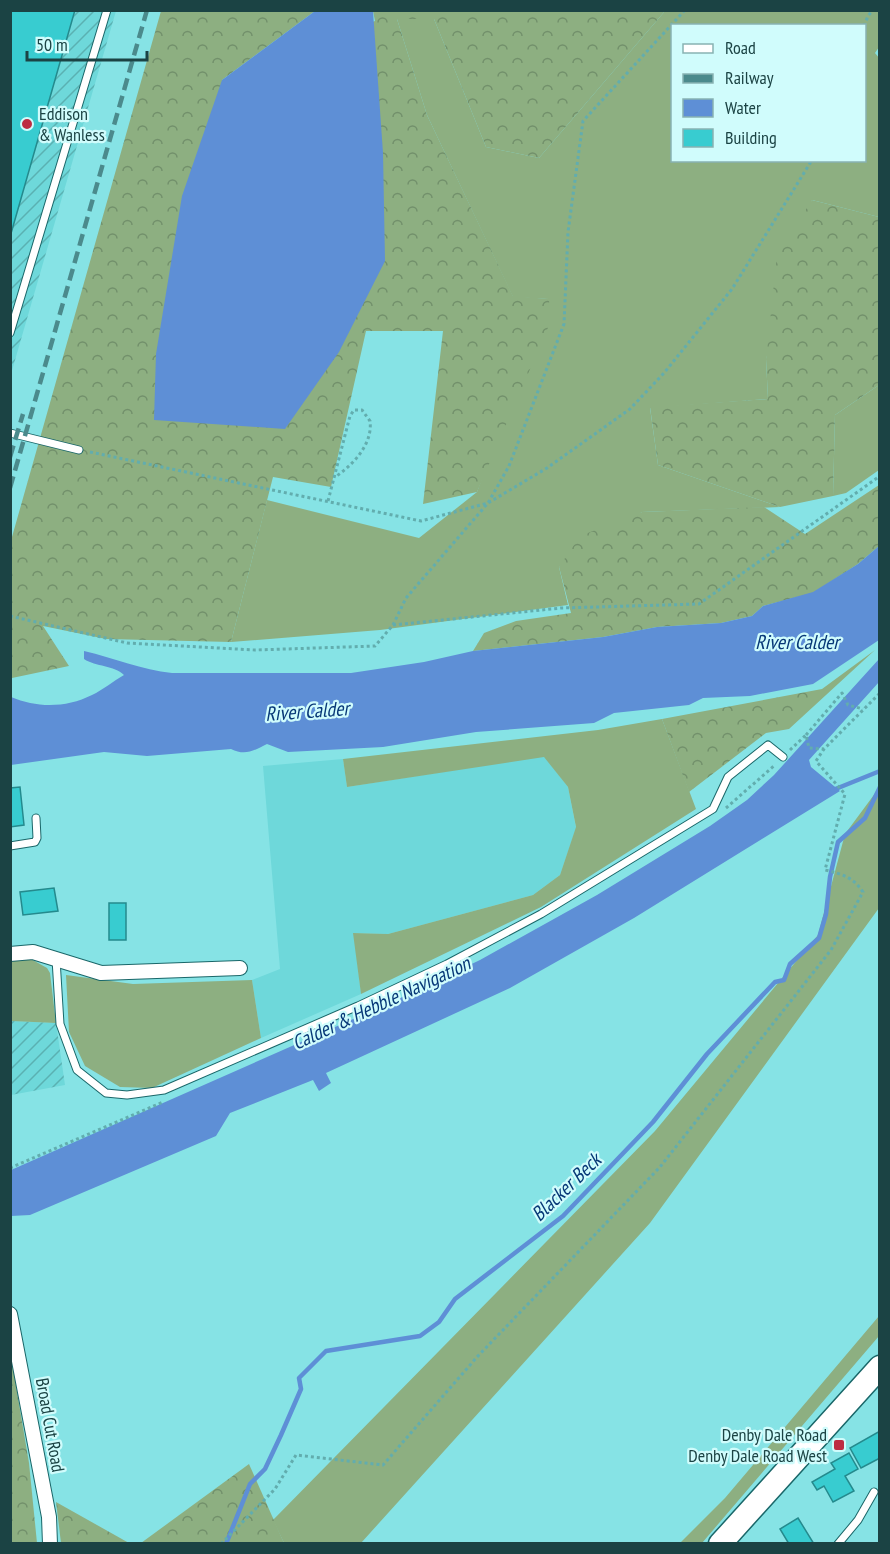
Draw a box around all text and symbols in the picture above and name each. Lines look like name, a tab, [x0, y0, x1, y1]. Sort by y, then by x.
scale bar	[27, 24, 147, 62]
legend	[671, 24, 866, 162]
text: 50 m	[36, 33, 68, 56]
text: Road	[725, 36, 756, 59]
text: Railway	[725, 66, 774, 89]
text: Water	[725, 96, 761, 119]
place label: Eddison & Wanless	[39, 102, 105, 146]
marker: Eddison & Wanless	[20, 117, 34, 131]
text: Building	[725, 126, 777, 149]
water label: River Calder	[755, 629, 841, 655]
water label: River Calder	[264, 695, 352, 727]
water label: Calder & Hebble Navigation	[288, 950, 475, 1056]
water label: Blacker Beck	[526, 1146, 608, 1227]
street label: Broad Cut Road	[31, 1376, 70, 1474]
place label: Denby Dale Road Denby Dale Road West	[688, 1423, 827, 1467]
marker: Denby Dale Road Denby Dale Road West	[832, 1438, 846, 1452]

